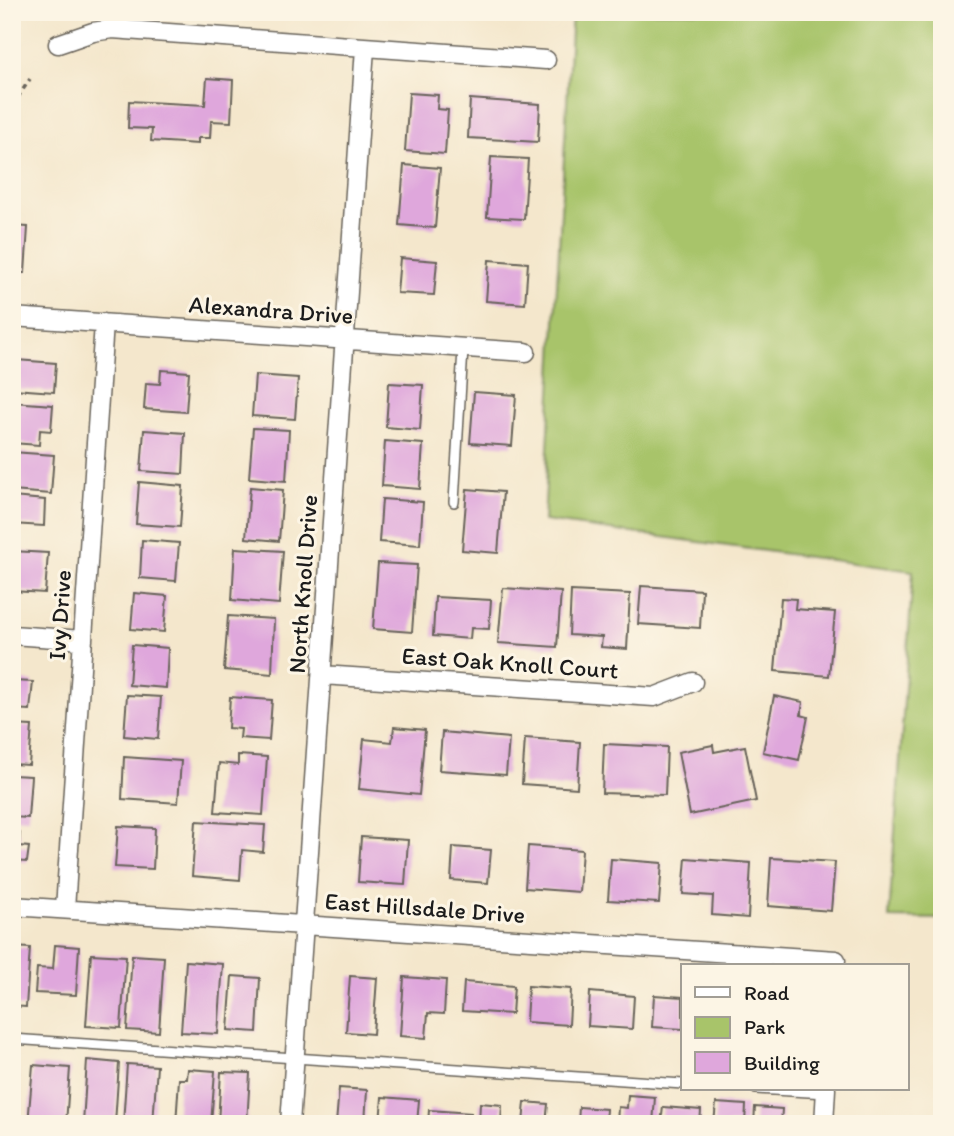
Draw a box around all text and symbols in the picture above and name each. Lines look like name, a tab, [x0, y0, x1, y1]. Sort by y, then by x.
street label: Alexandra Drive	[188, 289, 354, 330]
street label: North Knoll Drive	[282, 494, 323, 674]
street label: Ivy Drive	[42, 569, 77, 661]
street label: East Oak Knoll Court	[401, 640, 619, 685]
street label: East Hillsdale Drive	[324, 886, 526, 929]
legend	[681, 964, 908, 1090]
text: Road	[744, 980, 790, 1005]
text: Park	[744, 1014, 786, 1039]
text: Building	[744, 1050, 820, 1075]

